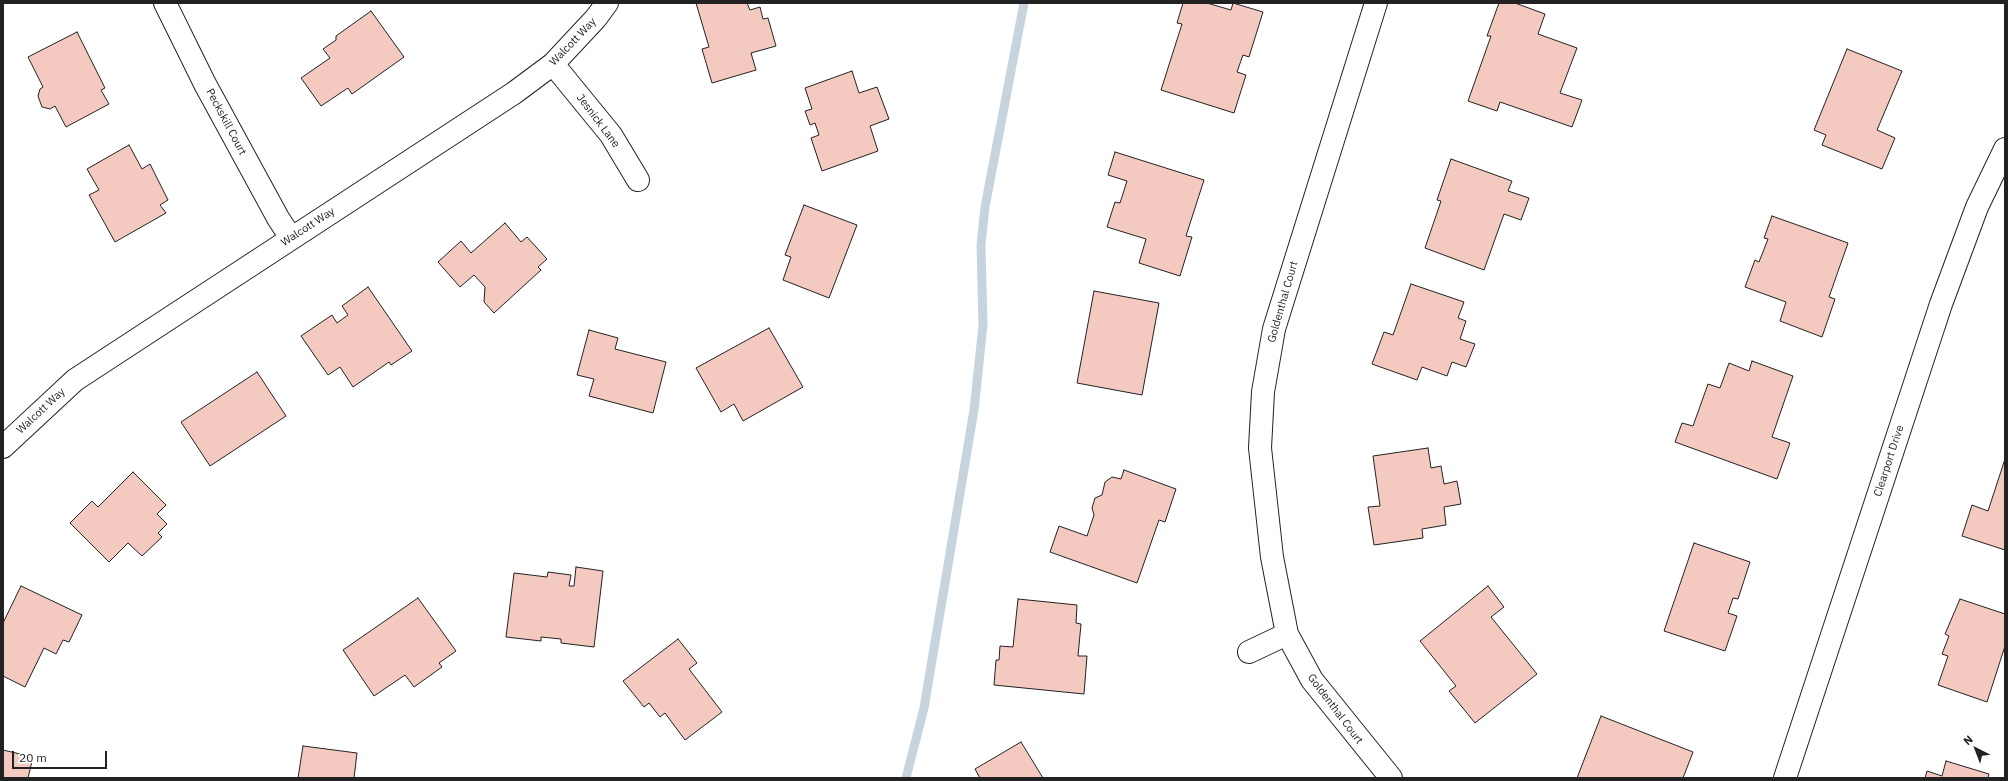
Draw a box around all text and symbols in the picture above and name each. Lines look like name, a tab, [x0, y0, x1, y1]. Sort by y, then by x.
street label: Walcott Way	[547, 15, 599, 69]
street label: Peckskill Court	[203, 87, 249, 157]
street label: Jesnick Lane	[574, 92, 622, 150]
street label: Walcott Way	[279, 205, 337, 249]
street label: Goldenthal Court	[1265, 260, 1301, 344]
street label: Walcott Way	[14, 385, 68, 437]
street label: Clearport Drive	[1871, 424, 1907, 498]
street label: Goldenthal Court	[1304, 671, 1366, 747]
north arrow	[1956, 729, 1996, 769]
text: N	[1960, 732, 1976, 748]
scale bar	[14, 743, 109, 769]
text: 20 m	[19, 750, 47, 765]

